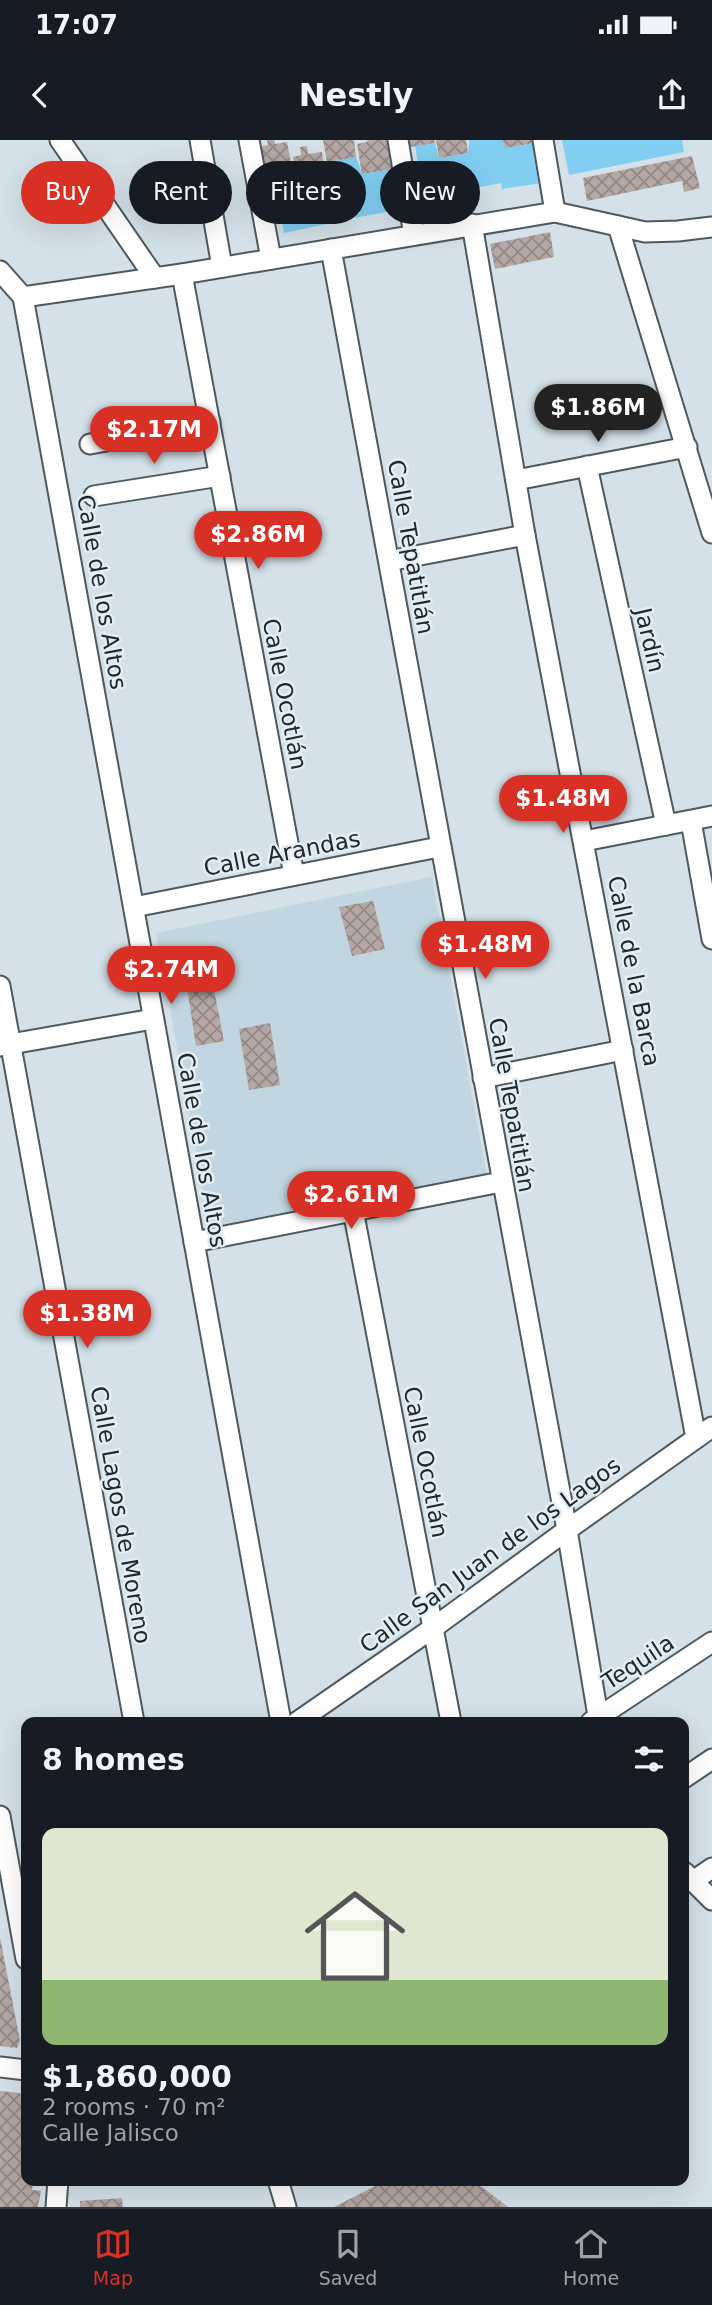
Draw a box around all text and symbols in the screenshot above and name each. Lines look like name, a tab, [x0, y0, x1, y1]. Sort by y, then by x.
text: 17:07	[35, 10, 118, 40]
icon: back	[21, 76, 59, 114]
text: Nestly	[299, 76, 413, 114]
icon: share	[653, 76, 691, 114]
chip: Buy	[21, 161, 115, 224]
chip: Rent	[129, 161, 232, 224]
chip: Filters	[246, 161, 366, 224]
chip: New	[380, 161, 480, 224]
pin: $1.86M	[541, 384, 655, 444]
text: $1.86M	[550, 394, 646, 420]
pin: $2.17M	[97, 406, 211, 466]
text: $2.17M	[106, 416, 202, 442]
street label: Calle Tepatitlán	[383, 458, 439, 636]
street label: Calle de los Altos	[72, 493, 132, 691]
pin: $2.86M	[201, 512, 315, 571]
text: $2.86M	[210, 521, 306, 547]
street label: Jardín	[630, 603, 670, 675]
street label: Calle Ocotlán	[258, 616, 312, 772]
pin: $1.48M	[506, 776, 620, 835]
text: $1.48M	[515, 785, 611, 811]
street label: Calle Arandas	[202, 825, 362, 881]
street label: Calle de la Barca	[603, 873, 665, 1069]
pin: $1.48M	[428, 922, 542, 981]
text: $1.48M	[437, 931, 533, 957]
pin: $2.74M	[114, 946, 228, 1006]
text: $2.74M	[123, 956, 219, 982]
street label: Calle Tepatitlán	[484, 1016, 540, 1194]
street label: Calle de los Altos	[172, 1051, 232, 1249]
pin: $2.61M	[294, 1172, 408, 1231]
text: $2.61M	[303, 1181, 399, 1207]
pin: $1.38M	[30, 1290, 144, 1350]
text: $1.38M	[39, 1300, 135, 1326]
street label: Calle Lagos de Moreno	[86, 1384, 156, 1646]
street label: Calle Ocotlán	[399, 1384, 453, 1540]
street label: Calle San Juan de los Lagos	[355, 1452, 625, 1658]
street label: Tequila	[596, 1629, 679, 1695]
icon: filters	[630, 1740, 668, 1778]
text: 8 homes	[42, 1742, 185, 1777]
icon: home	[292, 1873, 418, 1999]
text: $1,860,000	[42, 2059, 232, 2094]
text: 2 rooms · 70 m²	[42, 2094, 226, 2120]
text: Calle Jalisco	[42, 2120, 179, 2146]
tab: Map	[93, 2225, 133, 2289]
tab: Saved	[319, 2225, 377, 2289]
tab: Home	[563, 2225, 619, 2289]

